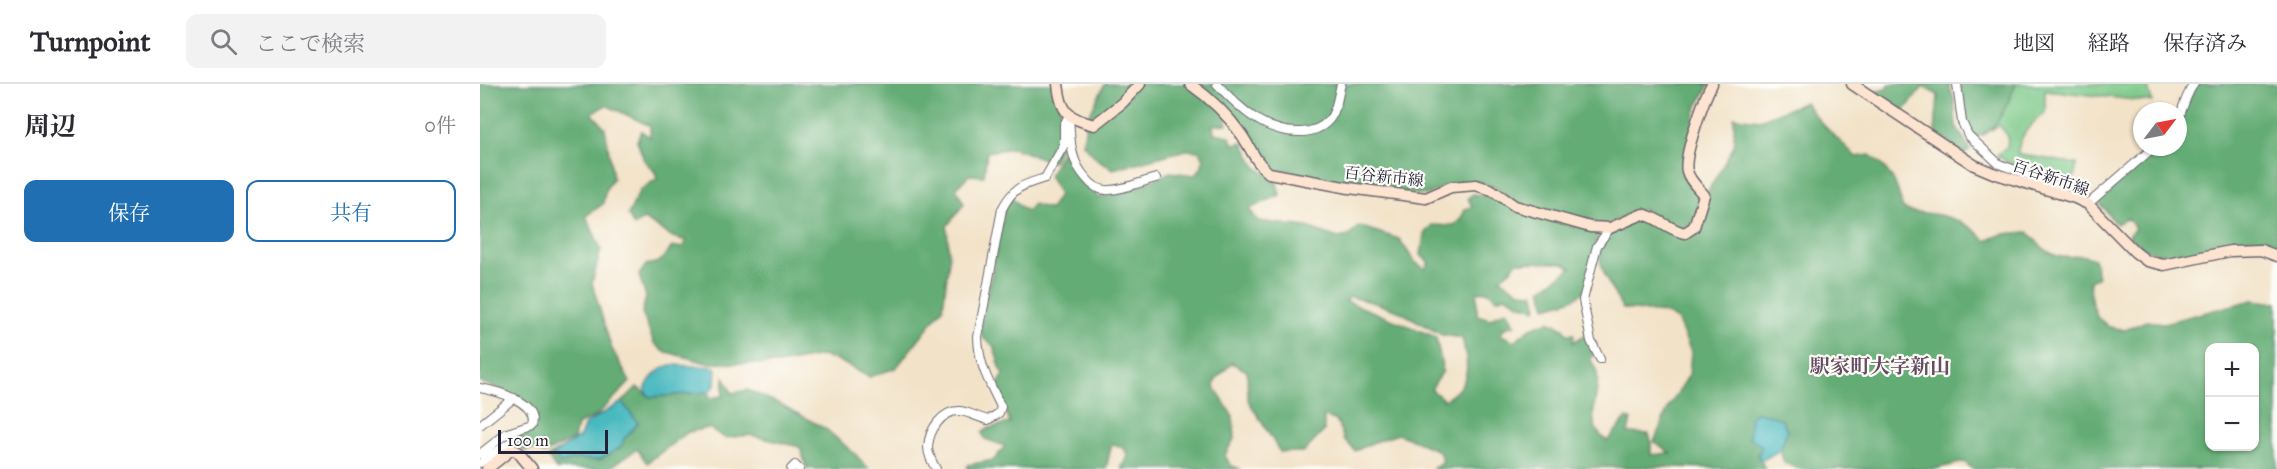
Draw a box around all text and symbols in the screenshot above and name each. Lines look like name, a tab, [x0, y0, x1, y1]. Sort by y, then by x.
search box	[186, 14, 606, 68]
text: Turnpoint	[30, 24, 150, 59]
icon: search	[207, 25, 240, 58]
text: ここで検索	[255, 30, 365, 57]
text: 地図	[2013, 30, 2055, 56]
text: 経路	[2088, 30, 2130, 56]
text: 保存済み	[2163, 30, 2247, 56]
north arrow	[2133, 102, 2187, 156]
text: 周辺	[24, 110, 76, 142]
text: 0件	[424, 113, 456, 137]
street label: 百谷新市線	[2010, 155, 2092, 199]
street label: 百谷新市線	[1343, 163, 1425, 190]
button: 保存	[24, 180, 234, 242]
button: 共有	[246, 180, 456, 242]
map controls	[2205, 343, 2259, 451]
button: +	[2205, 343, 2259, 397]
district label: 駅家町大字新山	[1810, 354, 1950, 378]
button: −	[2205, 397, 2259, 451]
scale bar	[498, 427, 608, 454]
text: 100 m	[507, 431, 549, 450]

